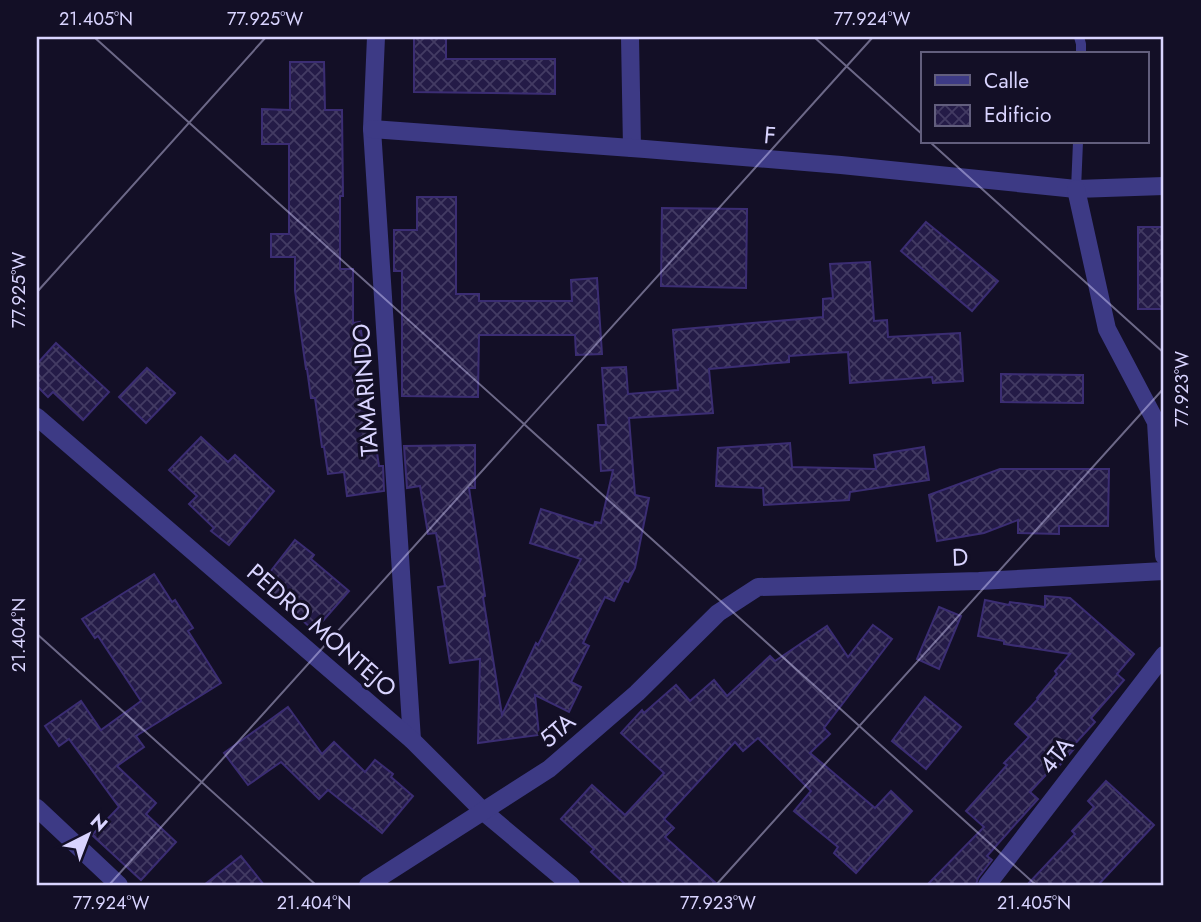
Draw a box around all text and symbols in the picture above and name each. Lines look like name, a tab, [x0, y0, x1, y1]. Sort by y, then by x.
text: 21.405°N	[59, 6, 133, 32]
text: 77.925°W	[227, 6, 303, 32]
text: 77.924°W	[834, 6, 910, 32]
legend	[921, 52, 1148, 144]
text: Calle	[984, 66, 1029, 96]
text: Edificio	[984, 100, 1051, 130]
street label: F	[762, 117, 778, 153]
text: 77.925°W	[6, 252, 32, 328]
street label: TAMARINDO	[343, 322, 387, 458]
text: 77.923°W	[1169, 351, 1195, 427]
street label: D	[951, 539, 969, 575]
street label: PEDRO MONTEJO	[239, 555, 405, 705]
text: 21.404°N	[6, 598, 32, 672]
street label: 5TA	[531, 704, 583, 756]
street label: 4TA	[1030, 729, 1082, 781]
north arrow	[52, 800, 122, 870]
text: N	[84, 808, 114, 838]
text: 77.924°W	[73, 890, 149, 916]
text: 21.404°N	[277, 890, 351, 916]
text: 77.923°W	[680, 890, 756, 916]
text: 21.405°N	[997, 890, 1071, 916]

